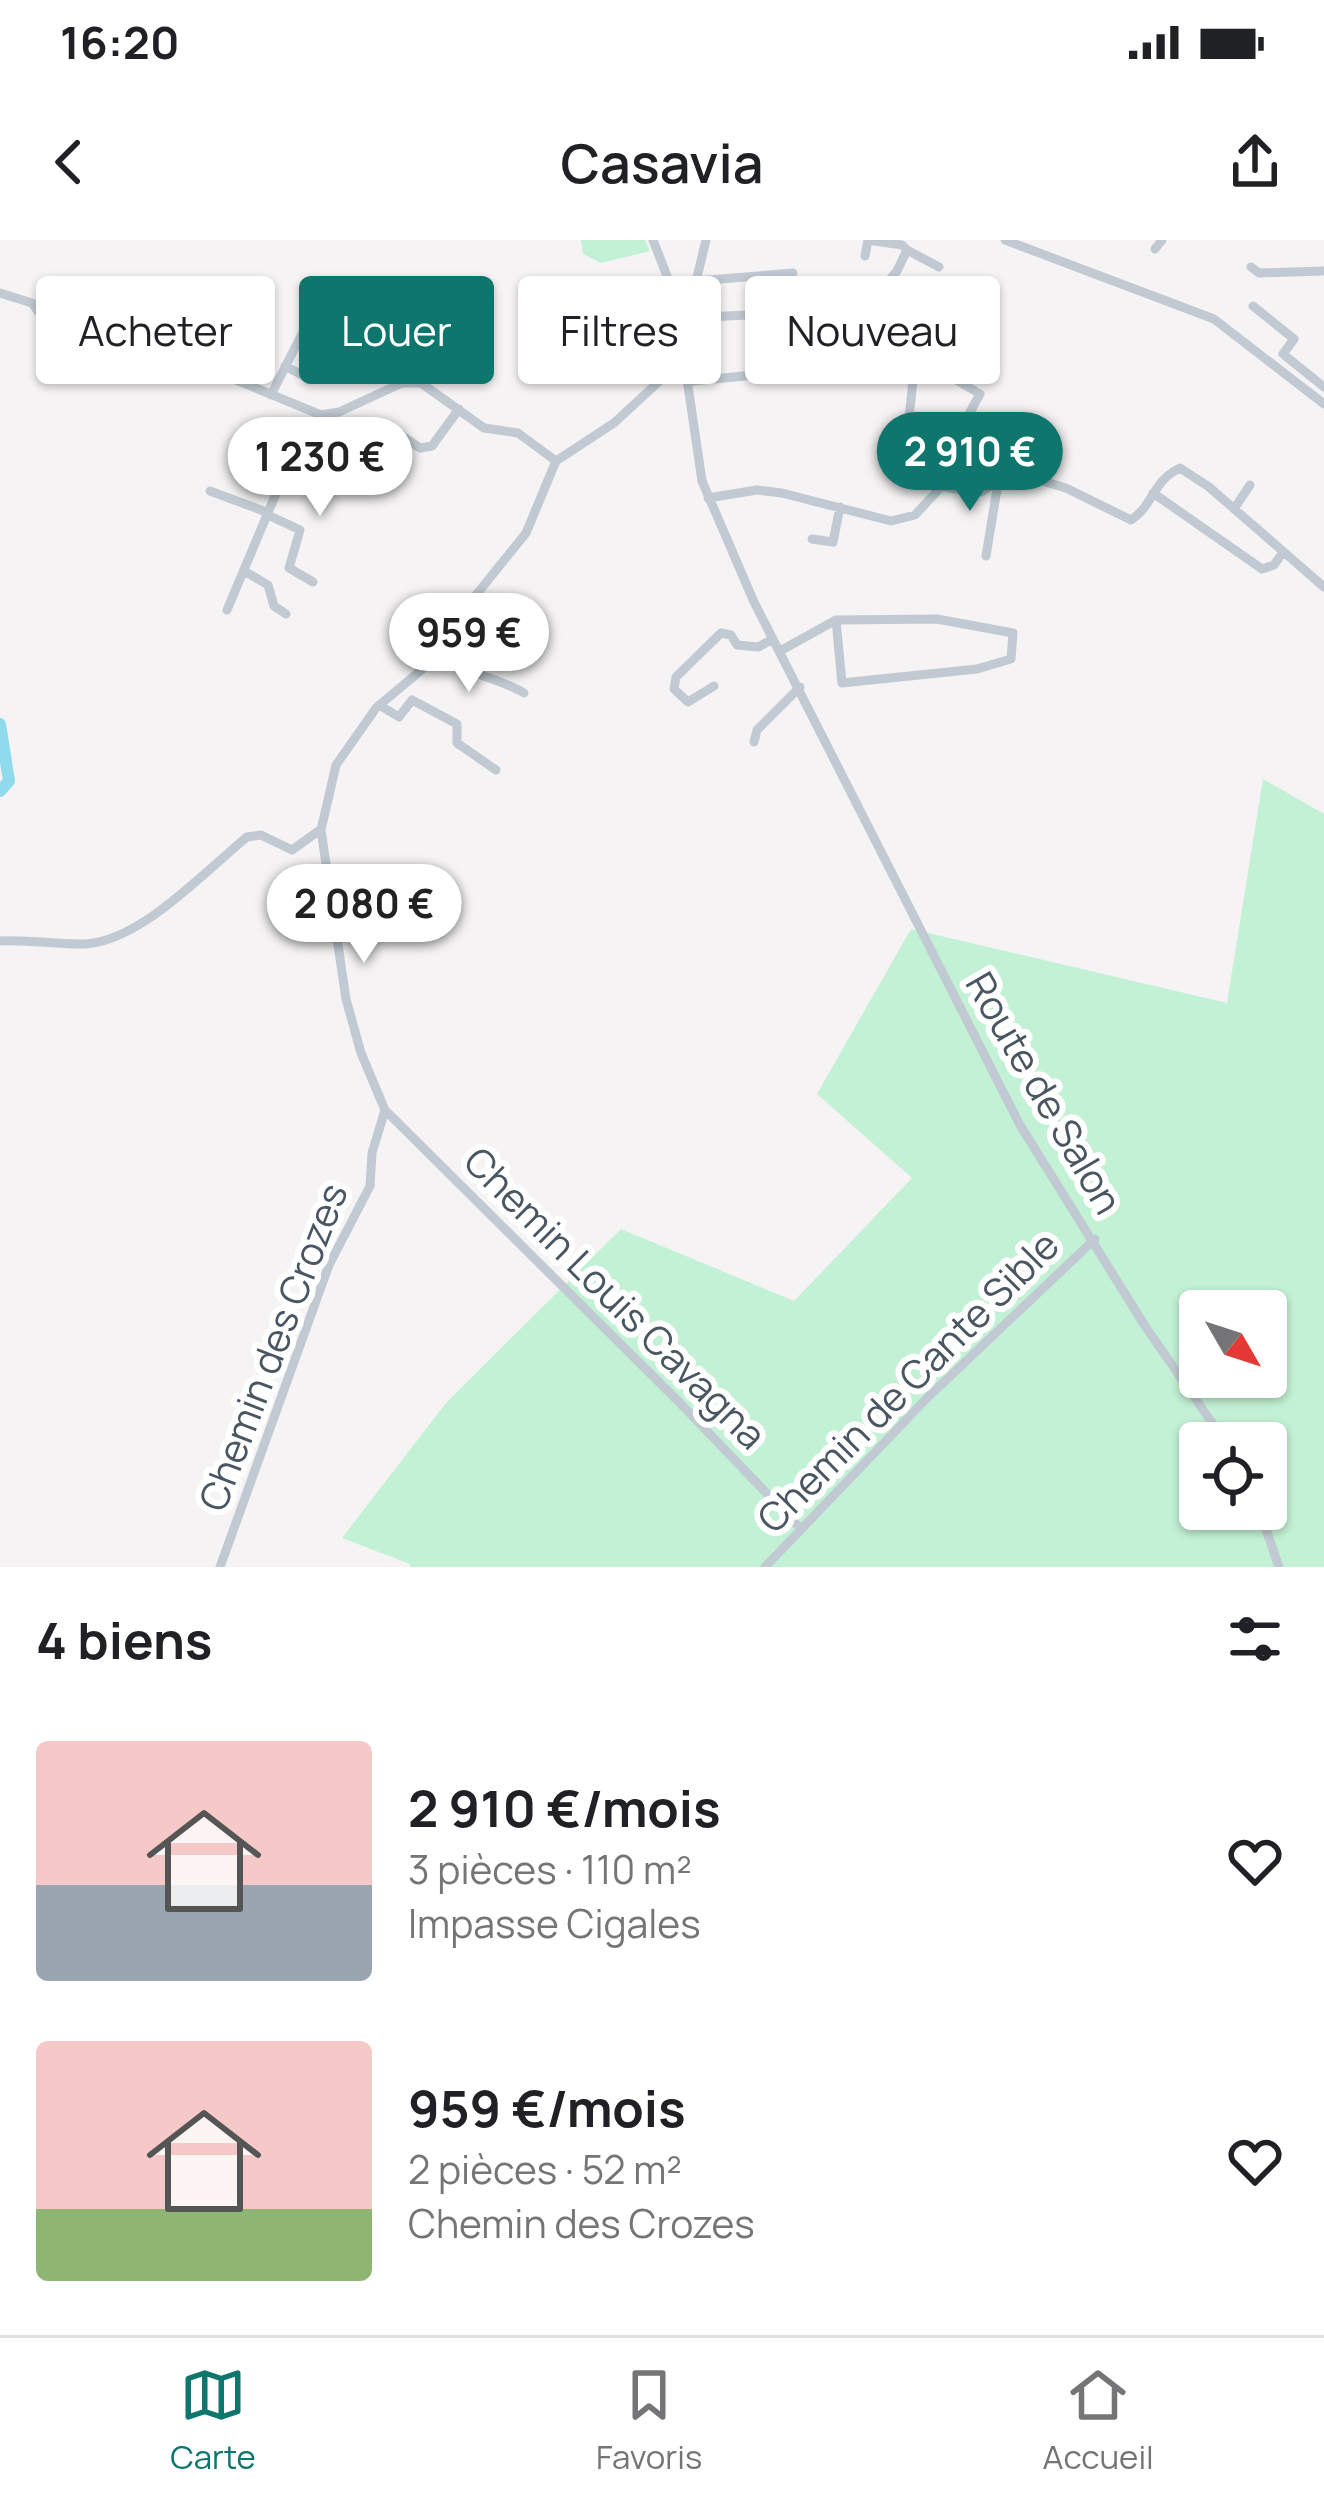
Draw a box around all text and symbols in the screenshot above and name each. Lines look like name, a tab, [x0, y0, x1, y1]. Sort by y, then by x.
text: 16:20	[60, 11, 180, 73]
text: Casavia	[561, 125, 763, 199]
icon: back	[36, 129, 102, 195]
icon: share	[1222, 129, 1288, 195]
chip: Acheter	[36, 276, 275, 384]
chip: Louer	[299, 276, 494, 384]
chip: Filtres	[518, 276, 721, 384]
chip: Nouveau	[745, 276, 1000, 384]
pin: 2 910 €	[859, 412, 1081, 514]
pin: 1 230 €	[209, 417, 431, 519]
text: 2 910 €	[904, 424, 1036, 478]
text: 1 230 €	[255, 429, 385, 483]
pin: 959 €	[385, 593, 553, 695]
text: 959 €	[416, 605, 522, 659]
pin: 2 080 €	[253, 864, 475, 966]
text: 2 080 €	[294, 876, 434, 930]
street label: Route de Salon	[954, 962, 1136, 1223]
street label: Chemin Louis Cavagna	[453, 1134, 779, 1460]
street label: Chemin des Crozes	[185, 1175, 359, 1518]
street label: Chemin de Cante Sible	[744, 1218, 1070, 1544]
north arrow	[1179, 1290, 1287, 1398]
map controls	[1179, 1290, 1287, 1530]
button: locate	[1179, 1422, 1287, 1530]
text: 4 biens	[36, 1605, 212, 1674]
icon: filters	[1222, 1606, 1288, 1672]
text: 2 910 €/mois	[408, 1773, 721, 1842]
icon: home	[132, 1789, 276, 1933]
icon: heart	[1222, 1828, 1288, 1894]
text: 3 pièces · 110 m²	[408, 1842, 692, 1896]
text: Impasse Cigales	[408, 1896, 701, 1950]
text: 959 €/mois	[408, 2073, 686, 2142]
icon: home	[132, 2089, 276, 2233]
icon: heart	[1222, 2128, 1288, 2194]
text: 2 pièces · 52 m²	[408, 2142, 682, 2196]
text: Chemin des Crozes	[408, 2196, 755, 2250]
tab: Carte	[170, 2362, 256, 2479]
tab: Favoris	[596, 2362, 702, 2479]
tab: Accueil	[1043, 2362, 1154, 2479]

